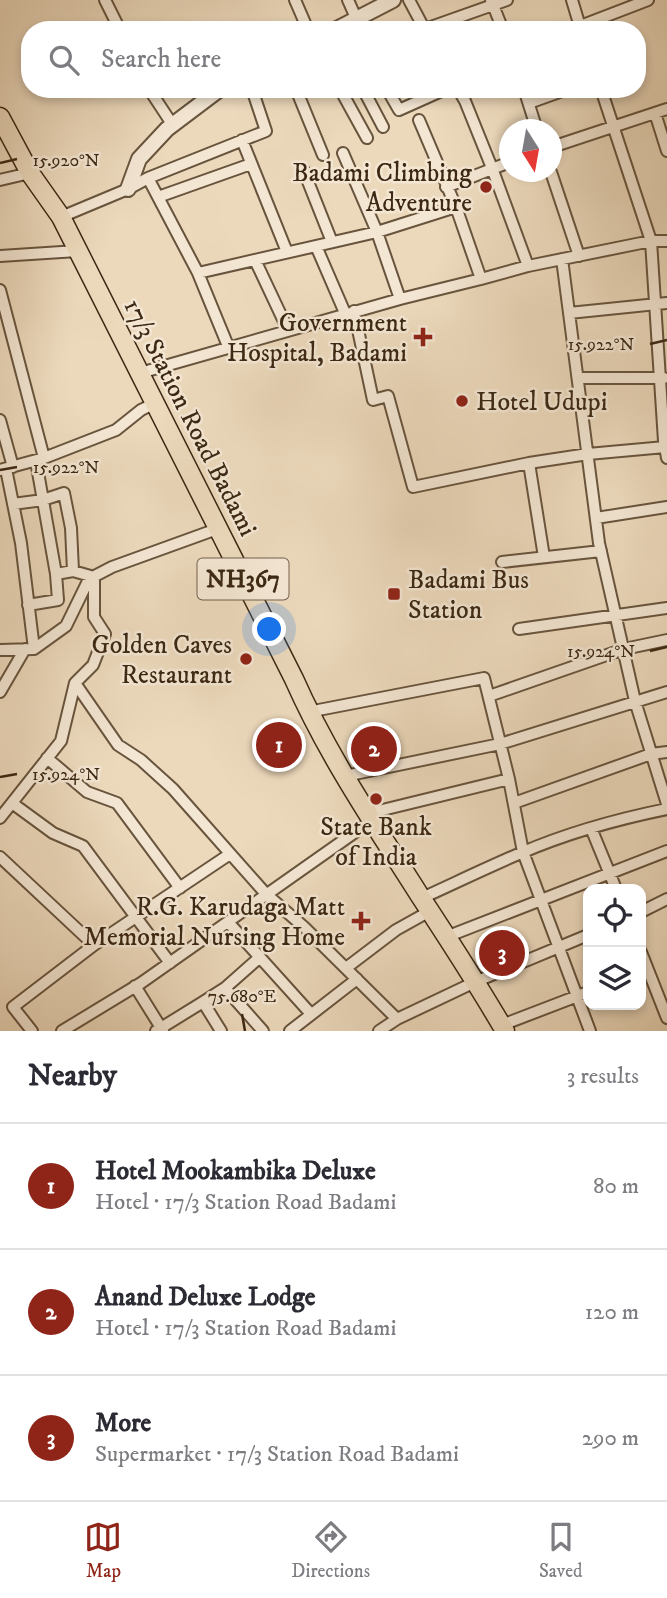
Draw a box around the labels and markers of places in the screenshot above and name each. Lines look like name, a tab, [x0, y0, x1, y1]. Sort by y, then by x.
place label: Badami Climbing Adventure	[292, 157, 472, 220]
marker: Badami Climbing Adventure	[478, 179, 494, 195]
place label: Government Hospital, Badami	[227, 307, 407, 370]
marker: Government Hospital, Badami	[413, 327, 433, 347]
place label: Hotel Udupi	[476, 386, 607, 419]
marker: Hotel Udupi	[454, 393, 470, 409]
place label: Badami Bus Station	[408, 564, 529, 627]
marker: Badami Bus Station	[386, 586, 402, 602]
place label: Golden Caves Restaurant	[92, 629, 232, 692]
marker: Golden Caves Restaurant	[238, 651, 254, 667]
pin: 1	[256, 719, 302, 771]
pin: 2	[351, 723, 397, 775]
marker: State Bank of India	[368, 791, 384, 807]
place label: State Bank of India	[320, 811, 432, 874]
place label: R.G. Karudaga Matt Memorial Nursing Home	[84, 891, 345, 954]
marker: R.G. Karudaga Matt Memorial Nursing Home	[351, 911, 371, 931]
pin: 3	[479, 927, 525, 979]

